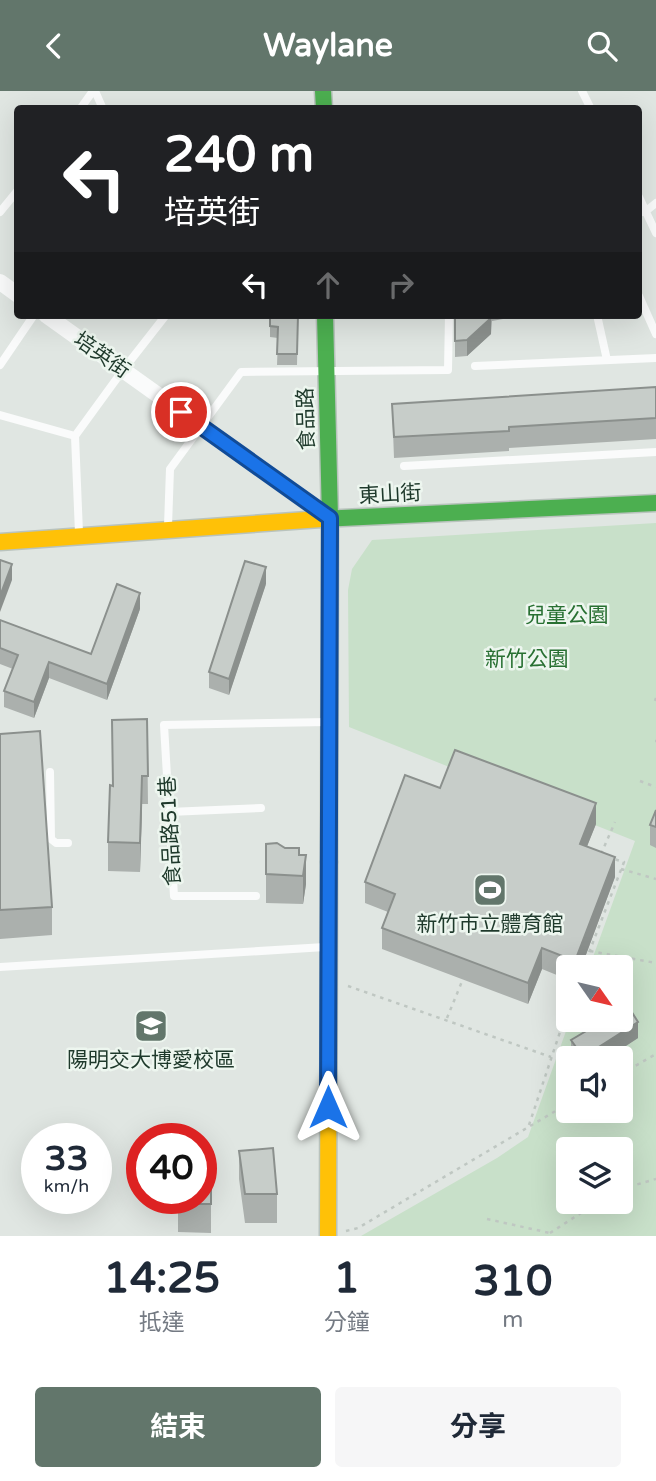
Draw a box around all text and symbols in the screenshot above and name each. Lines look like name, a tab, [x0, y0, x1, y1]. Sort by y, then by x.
icon: back	[35, 27, 73, 65]
text: Waylane	[263, 27, 393, 65]
icon: search	[583, 27, 621, 65]
text: 240 m	[164, 126, 314, 185]
icon: left	[49, 133, 140, 224]
text: 培英街	[164, 194, 260, 232]
icon: left	[236, 266, 274, 304]
icon: ahead	[309, 266, 347, 304]
icon: right	[382, 266, 420, 304]
street label: 培英街	[69, 327, 135, 384]
pin	[151, 382, 211, 442]
street label: 食品路	[293, 387, 320, 451]
icon: arrive	[162, 393, 200, 431]
street label: 東山街	[358, 480, 422, 509]
park label: 兒童公園	[525, 603, 609, 628]
park label: 新竹公園	[485, 647, 569, 672]
street label: 食品路51巷	[155, 775, 186, 887]
sports icon: 新竹市立體育館	[471, 871, 509, 909]
place label: 新竹市立體育館	[417, 912, 564, 937]
north arrow	[556, 955, 634, 1033]
map controls	[556, 955, 633, 1214]
school or university icon: 陽明交大博愛校區	[132, 1007, 170, 1045]
button: sound	[556, 1046, 633, 1123]
place label: 陽明交大博愛校區	[67, 1048, 235, 1073]
position arrow	[291, 1070, 365, 1144]
speed limit sign: 40	[126, 1123, 217, 1214]
button: layers	[556, 1137, 633, 1214]
text: 33	[45, 1138, 88, 1180]
text: km/h	[44, 1175, 89, 1197]
text: 14:25	[104, 1253, 220, 1304]
text: 1	[333, 1253, 360, 1304]
text: 310	[473, 1256, 552, 1307]
text: m	[502, 1306, 523, 1334]
text: 抵達	[139, 1309, 185, 1337]
text: 分鐘	[324, 1309, 370, 1337]
button: 結束	[35, 1387, 321, 1467]
button: 分享	[335, 1387, 621, 1467]

